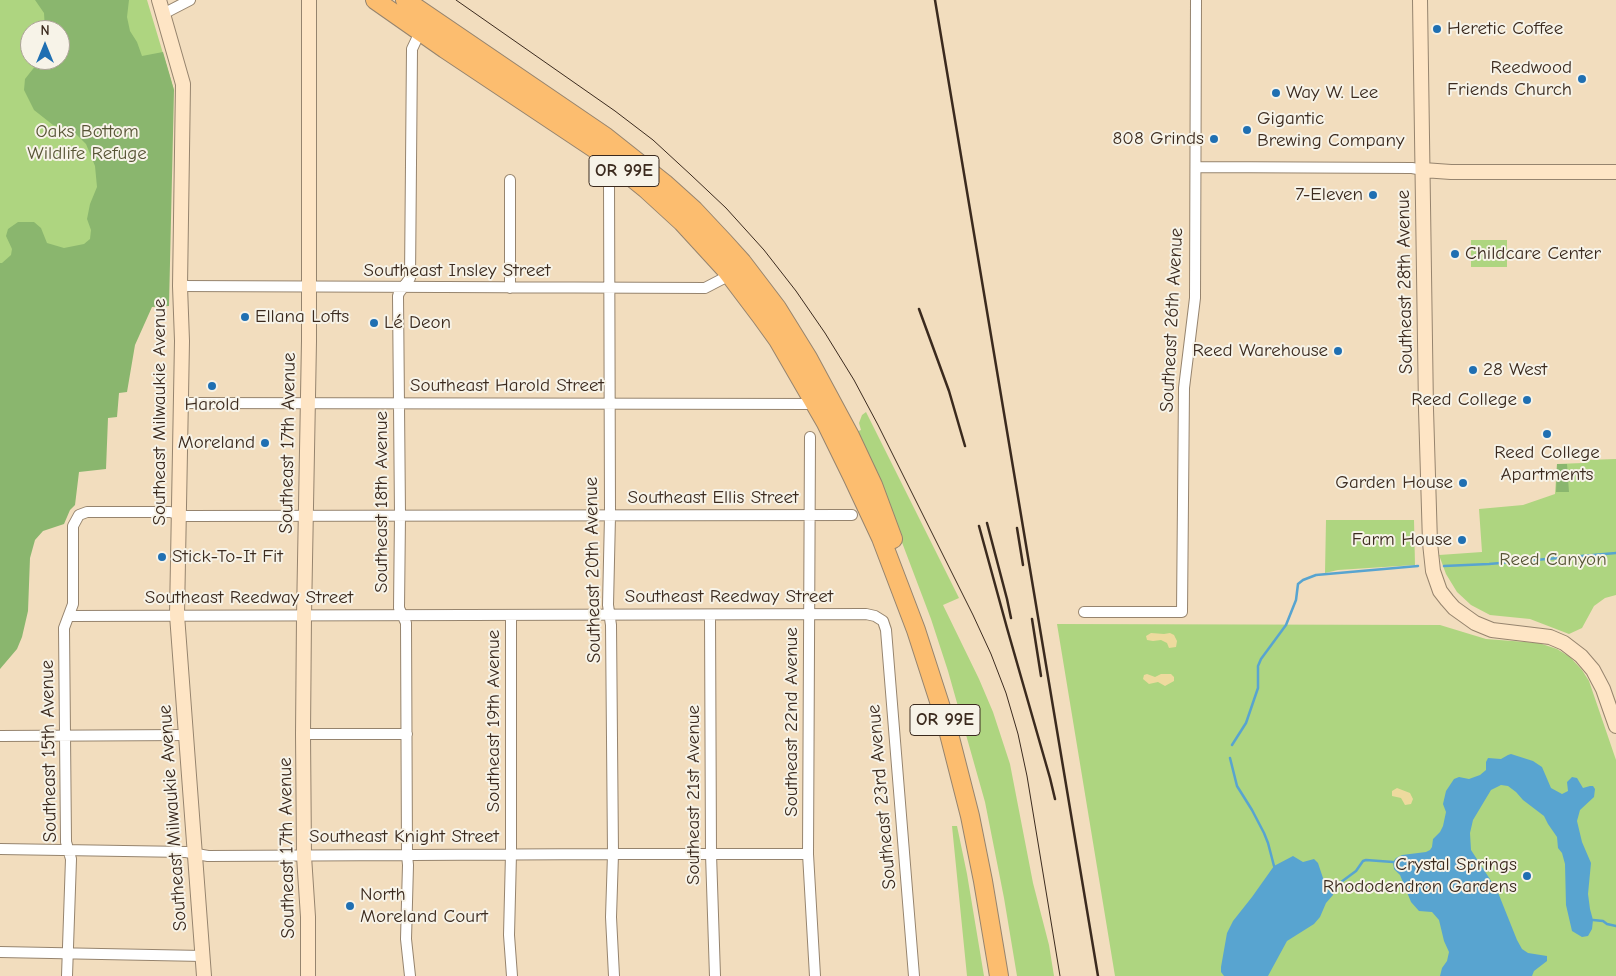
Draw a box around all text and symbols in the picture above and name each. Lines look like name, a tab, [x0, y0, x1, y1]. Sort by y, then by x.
place label: Heretic Coffee	[1447, 18, 1563, 40]
north arrow	[20, 20, 70, 70]
text: N	[40, 22, 50, 39]
marker: Heretic Coffee	[1431, 23, 1443, 35]
place label: Reedwood Friends Church	[1447, 57, 1572, 101]
marker: Reedwood Friends Church	[1576, 73, 1588, 85]
place label: Way W. Lee	[1286, 82, 1378, 104]
marker: Way W. Lee	[1270, 87, 1282, 99]
place label: Gigantic Brewing Company	[1257, 108, 1404, 152]
park label: Oaks Bottom Wildlife Refuge	[27, 121, 147, 165]
marker: Gigantic Brewing Company	[1241, 124, 1253, 136]
place label: 808 Grinds	[1113, 128, 1204, 150]
marker: 808 Grinds	[1208, 133, 1220, 145]
road number: OR 99E	[589, 156, 659, 187]
place label: 7-Eleven	[1295, 184, 1363, 206]
marker: 7-Eleven	[1367, 189, 1379, 201]
street label: Southeast 28th Avenue	[1392, 190, 1418, 374]
street label: Southeast 26th Avenue	[1156, 227, 1188, 413]
place label: Childcare Center	[1465, 243, 1601, 265]
marker: Childcare Center	[1449, 248, 1461, 260]
street label: Southeast Insley Street	[364, 260, 550, 282]
street label: Southeast Milwaukie Avenue	[149, 298, 171, 526]
place label: Ellana Lofts	[255, 306, 349, 328]
marker: Ellana Lofts	[239, 311, 251, 323]
place label: Lé Deon	[384, 312, 451, 334]
marker: Lé Deon	[368, 317, 380, 329]
place label: Reed Warehouse	[1192, 340, 1328, 362]
marker: Reed Warehouse	[1332, 345, 1344, 357]
street label: Southeast 17th Avenue	[275, 352, 301, 534]
place label: 28 West	[1483, 359, 1547, 381]
marker: 28 West	[1467, 364, 1479, 376]
street label: Southeast Harold Street	[410, 375, 604, 397]
marker: Harold	[206, 380, 218, 392]
place label: Reed College	[1411, 389, 1517, 411]
place label: Harold	[184, 394, 240, 416]
marker: Reed College	[1521, 394, 1533, 406]
street label: Southeast 18th Avenue	[371, 411, 393, 593]
marker: Reed College Apartments	[1541, 428, 1553, 440]
place label: Moreland	[178, 432, 255, 454]
marker: Moreland	[259, 437, 271, 449]
place label: Reed College Apartments	[1494, 442, 1600, 486]
place label: Garden House	[1335, 472, 1453, 494]
street label: Southeast 20th Avenue	[580, 477, 606, 663]
marker: Garden House	[1457, 477, 1469, 489]
street label: Southeast Ellis Street	[628, 487, 798, 509]
place label: Farm House	[1352, 529, 1452, 551]
marker: Farm House	[1456, 534, 1468, 546]
place label: Stick-To-It Fit	[172, 546, 283, 568]
park label: Reed Canyon	[1499, 549, 1607, 571]
marker: Stick-To-It Fit	[156, 551, 168, 563]
street label: Southeast Reedway Street	[625, 586, 833, 608]
street label: Southeast Reedway Street	[145, 587, 353, 609]
street label: Southeast 22nd Avenue	[781, 627, 803, 817]
street label: Southeast 19th Avenue	[483, 630, 505, 812]
street label: Southeast 15th Avenue	[36, 660, 62, 842]
street label: Southeast Milwaukie Avenue	[154, 704, 192, 932]
street label: Southeast 23rd Avenue	[863, 704, 901, 890]
road number: OR 99E	[910, 704, 980, 736]
street label: Southeast 21st Avenue	[683, 705, 705, 885]
street label: Southeast 17th Avenue	[274, 757, 300, 939]
street label: Southeast Knight Street	[309, 826, 499, 848]
place label: Crystal Springs Rhododendron Gardens	[1323, 854, 1517, 898]
marker: Crystal Springs Rhododendron Gardens	[1521, 870, 1533, 882]
place label: North Moreland Court	[360, 884, 488, 928]
marker: North Moreland Court	[344, 900, 356, 912]

